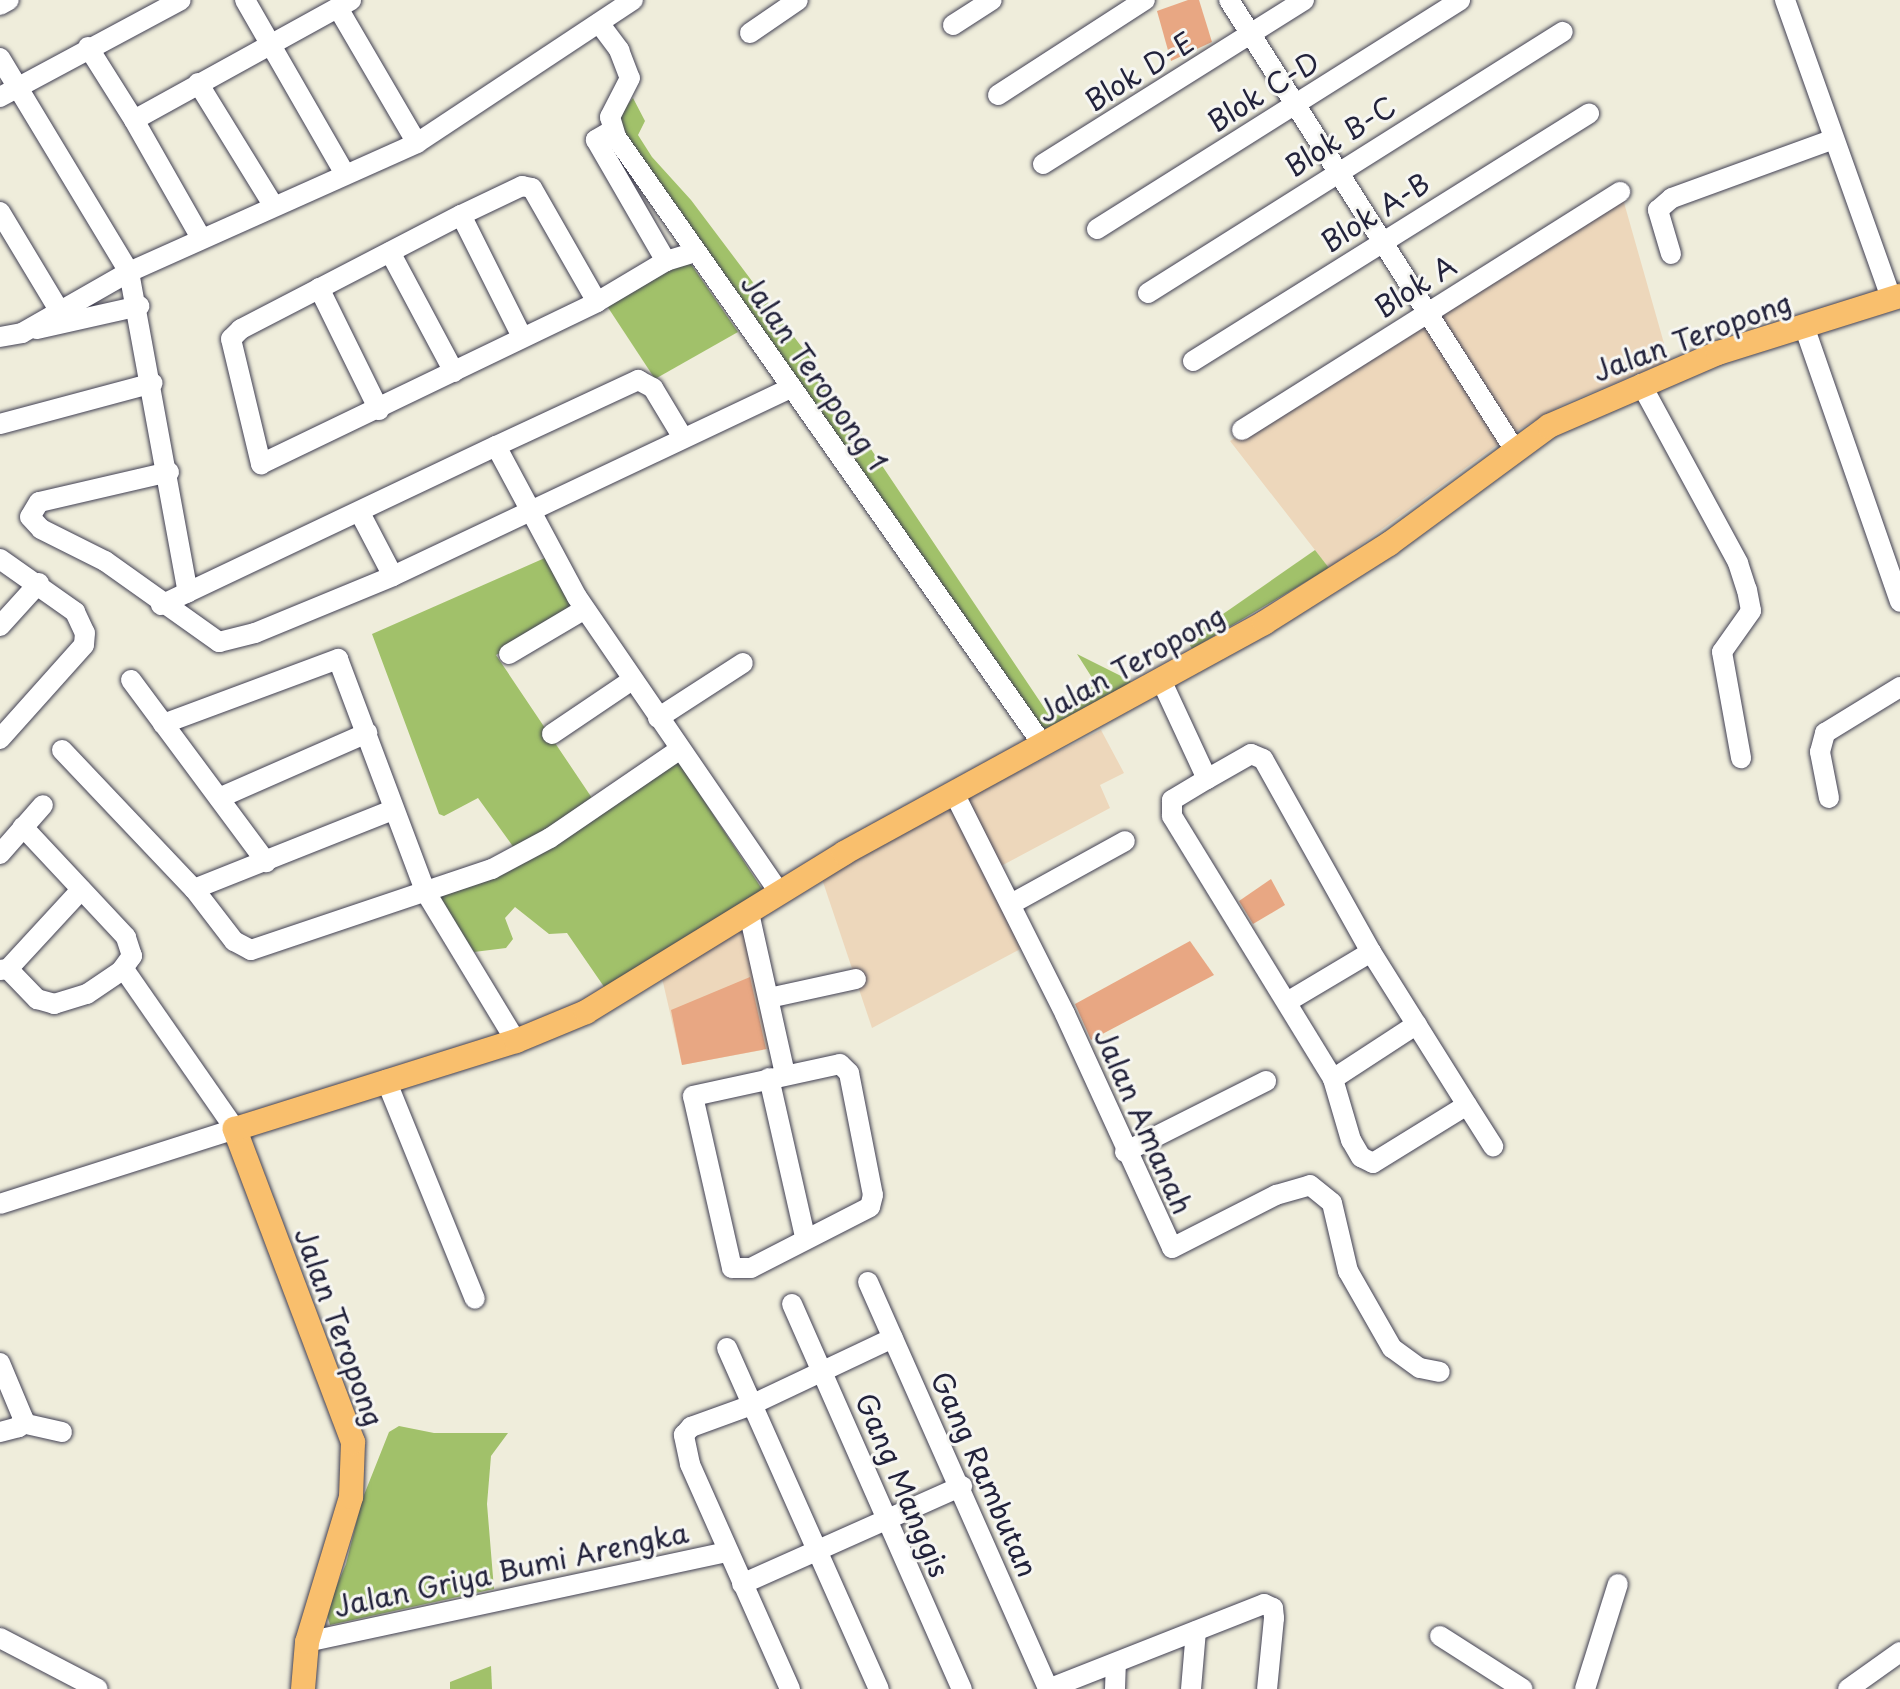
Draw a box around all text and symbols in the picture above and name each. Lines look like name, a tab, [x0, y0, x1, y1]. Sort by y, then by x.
street label: Blok D-E	[1078, 24, 1200, 118]
street label: Blok C-D	[1201, 44, 1325, 138]
street label: Blok B-C	[1279, 89, 1401, 183]
street label: Blok A-B	[1314, 165, 1436, 259]
street label: Blok A	[1368, 248, 1462, 324]
street label: Jalan Teropong 1	[735, 268, 895, 476]
street label: Jalan Teropong	[1588, 284, 1796, 388]
street label: Jalan Teropong	[1031, 598, 1231, 728]
street label: Jalan Amanah	[1088, 1022, 1200, 1220]
street label: Jalan Teropong	[288, 1223, 392, 1431]
street label: Gang Rambutan	[925, 1366, 1045, 1582]
street label: Gang Manggis	[849, 1388, 957, 1582]
street label: Jalan Griya Bumi Arengka	[329, 1515, 693, 1623]

